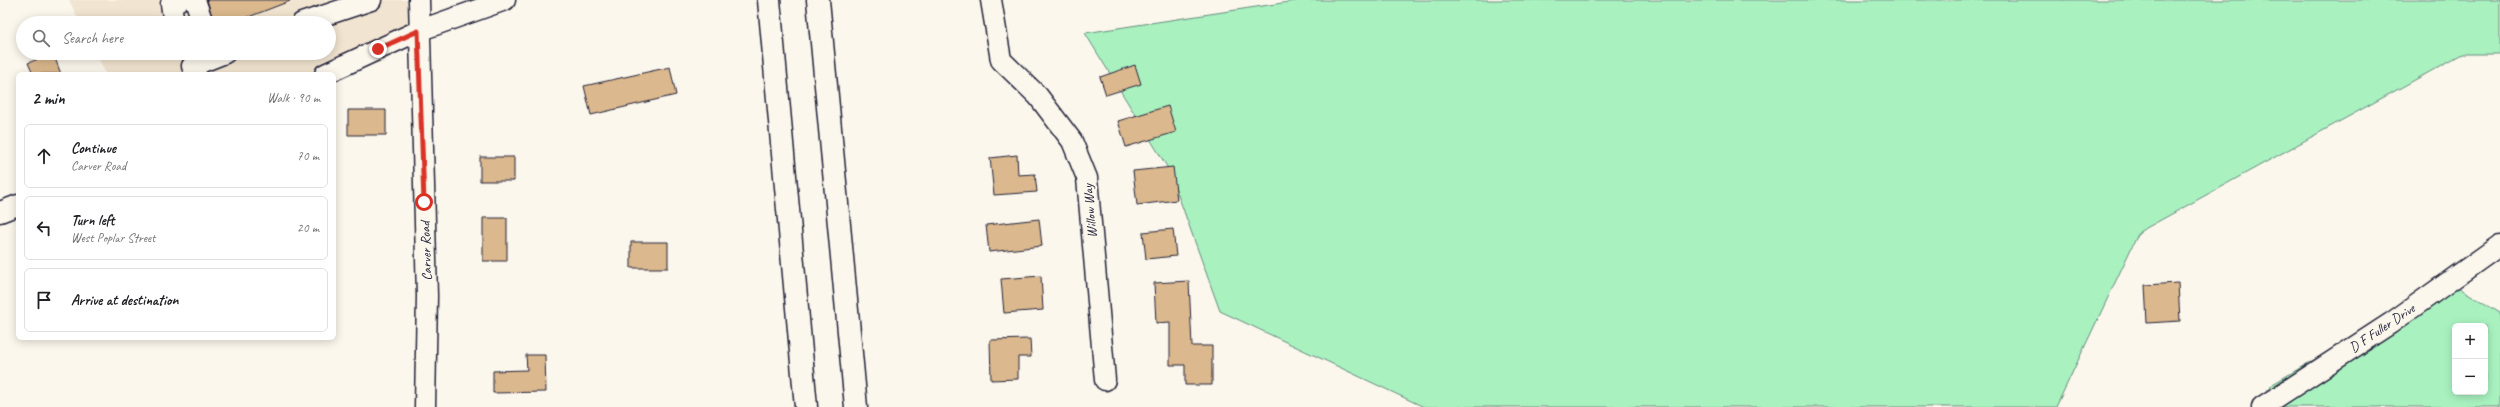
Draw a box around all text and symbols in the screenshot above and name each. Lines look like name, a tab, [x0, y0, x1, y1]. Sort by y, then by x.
search box	[16, 16, 336, 60]
icon: search	[30, 27, 52, 49]
text: Search here	[62, 29, 123, 48]
route end	[369, 40, 387, 58]
text: 2 min	[32, 88, 65, 109]
text: Walk · 90 m	[267, 90, 320, 106]
text: Continue	[71, 139, 116, 158]
icon: ahead	[33, 145, 55, 167]
text: 70 m	[297, 148, 319, 164]
text: Carver Road	[71, 158, 126, 174]
street label: Willow Way	[1079, 182, 1101, 239]
route start	[415, 193, 433, 211]
text: Turn left	[71, 211, 114, 230]
icon: left	[33, 217, 55, 239]
street label: Carver Road	[416, 219, 436, 281]
text: 20 m	[297, 220, 319, 236]
text: West Poplar Street	[71, 230, 155, 246]
icon: arrive	[33, 289, 55, 311]
text: Arrive at destination	[71, 291, 178, 310]
street label: D F Fuller Drive	[2346, 299, 2419, 356]
map controls	[2452, 323, 2488, 395]
button: +	[2452, 323, 2488, 359]
button: −	[2452, 359, 2488, 395]

